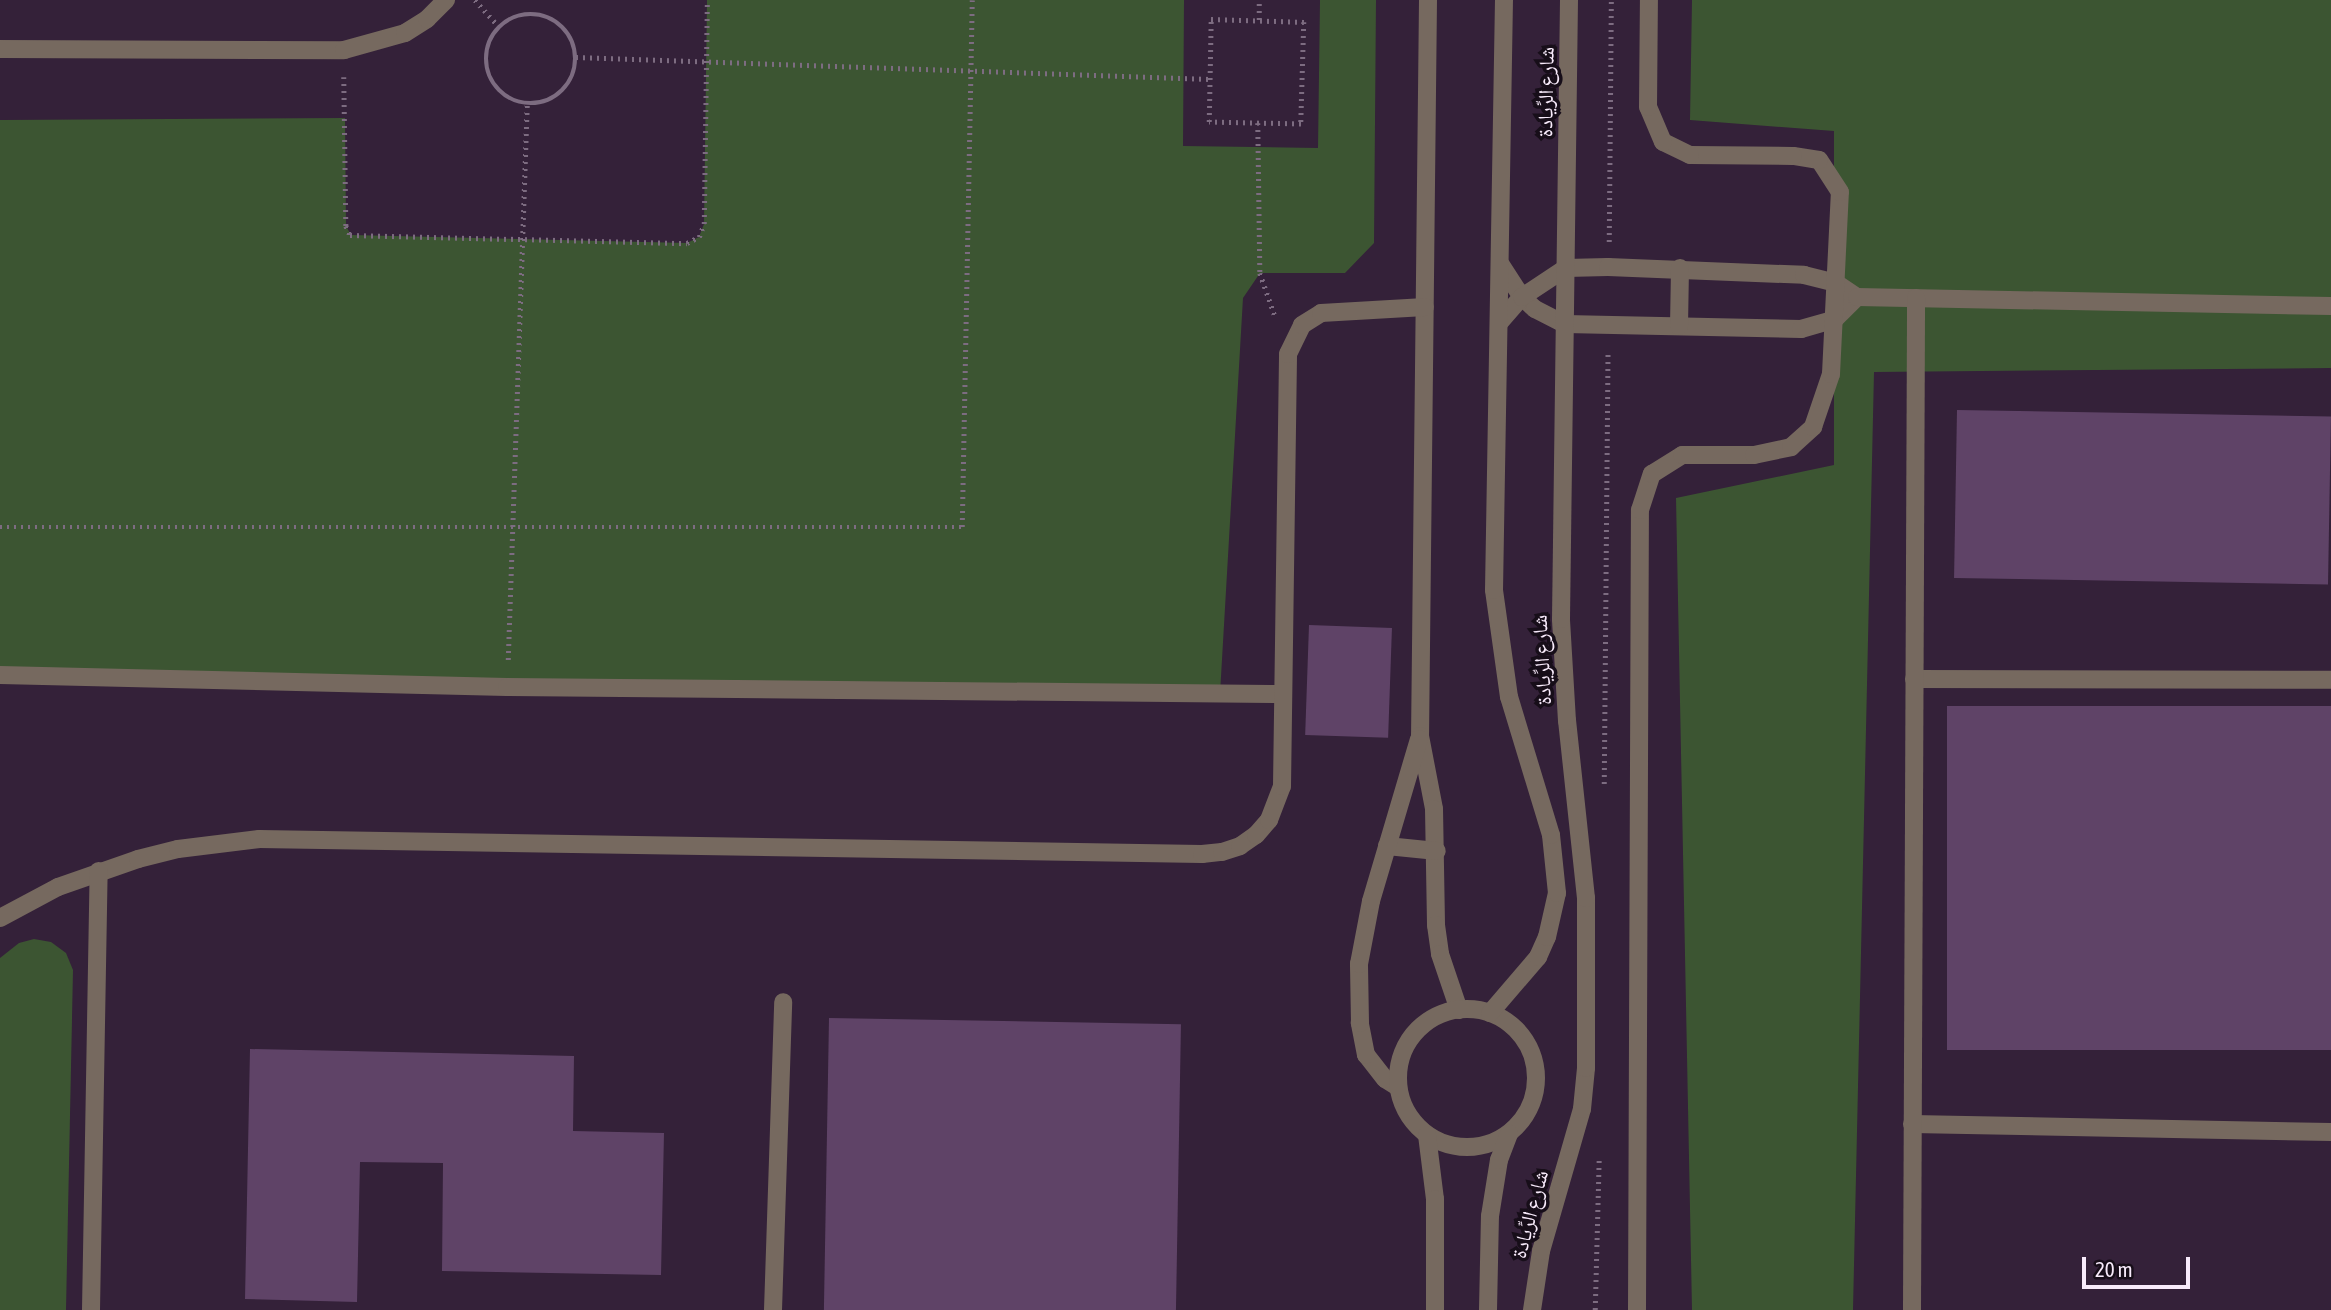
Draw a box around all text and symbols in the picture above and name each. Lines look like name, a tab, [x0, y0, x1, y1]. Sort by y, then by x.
street label: شارع الرِّيادة	[1532, 47, 1558, 137]
street label: شارع الرِّيادة	[1526, 614, 1556, 706]
street label: شارع الرِّيادة	[1505, 1167, 1553, 1261]
scale bar	[2086, 1244, 2194, 1288]
text: 20 m	[2095, 1257, 2133, 1281]

